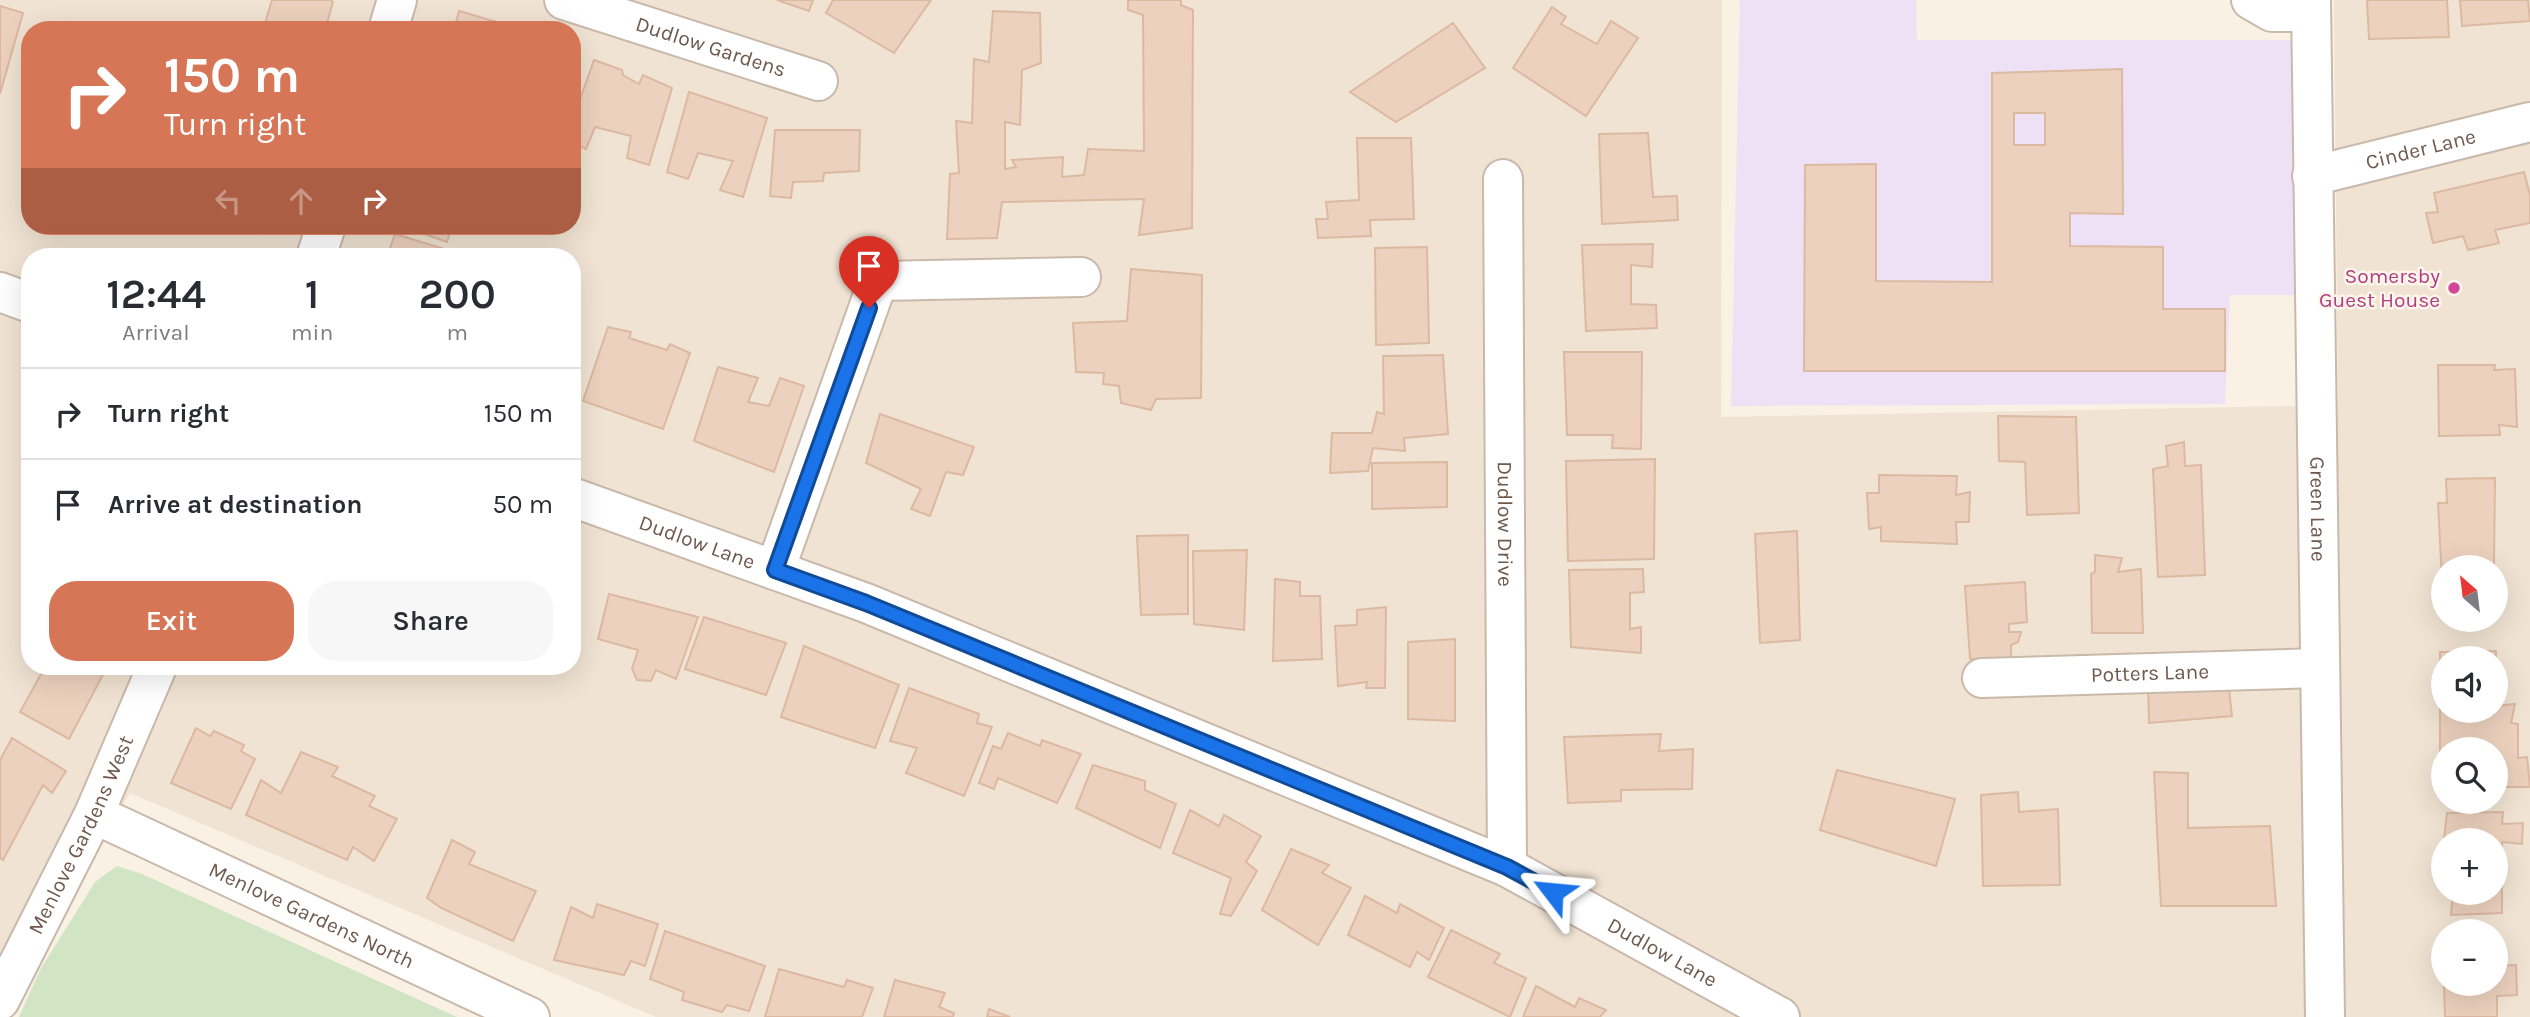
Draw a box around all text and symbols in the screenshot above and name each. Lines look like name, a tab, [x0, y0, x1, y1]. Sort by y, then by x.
street label: Dudlow Gardens	[633, 12, 789, 82]
text: 150 m	[164, 47, 300, 104]
icon: right	[49, 49, 140, 140]
text: Turn right	[164, 106, 306, 143]
street label: Cinder Lane	[2363, 124, 2478, 174]
icon: left	[209, 182, 247, 220]
icon: ahead	[282, 182, 320, 220]
icon: right	[355, 182, 393, 220]
pin	[839, 236, 899, 308]
icon: arrive	[850, 247, 888, 285]
place label: Somersby Guest House	[2319, 264, 2440, 312]
text: 12:44	[106, 269, 206, 319]
text: 1	[305, 269, 320, 319]
text: 200	[418, 269, 496, 319]
marker: Somersby Guest House	[2446, 280, 2462, 296]
text: Arrival	[122, 319, 190, 346]
text: min	[291, 319, 333, 346]
text: m	[446, 319, 468, 346]
icon: right	[49, 395, 87, 433]
text: Turn right	[108, 398, 229, 429]
text: 150 m	[484, 398, 553, 429]
street label: Green Lane	[2305, 456, 2331, 562]
street label: Dudlow Drive	[1493, 461, 1517, 587]
icon: arrive	[49, 486, 87, 524]
text: Arrive at destination	[108, 489, 362, 520]
text: 50 m	[492, 489, 553, 520]
street label: Dudlow Lane	[636, 510, 758, 574]
north arrow	[2431, 555, 2508, 632]
map controls	[2431, 555, 2508, 996]
button: Exit	[49, 581, 294, 661]
button: Share	[308, 581, 553, 661]
button: sound	[2431, 646, 2508, 723]
street label: Potters Lane	[2090, 659, 2209, 687]
street label: Menlove Gardens West	[23, 732, 138, 938]
button: search	[2431, 737, 2508, 814]
button: +	[2431, 828, 2508, 905]
position arrow	[1516, 855, 1590, 929]
street label: Menlove Gardens North	[205, 857, 418, 973]
street label: Dudlow Lane	[1603, 913, 1721, 992]
button: −	[2431, 919, 2508, 996]

